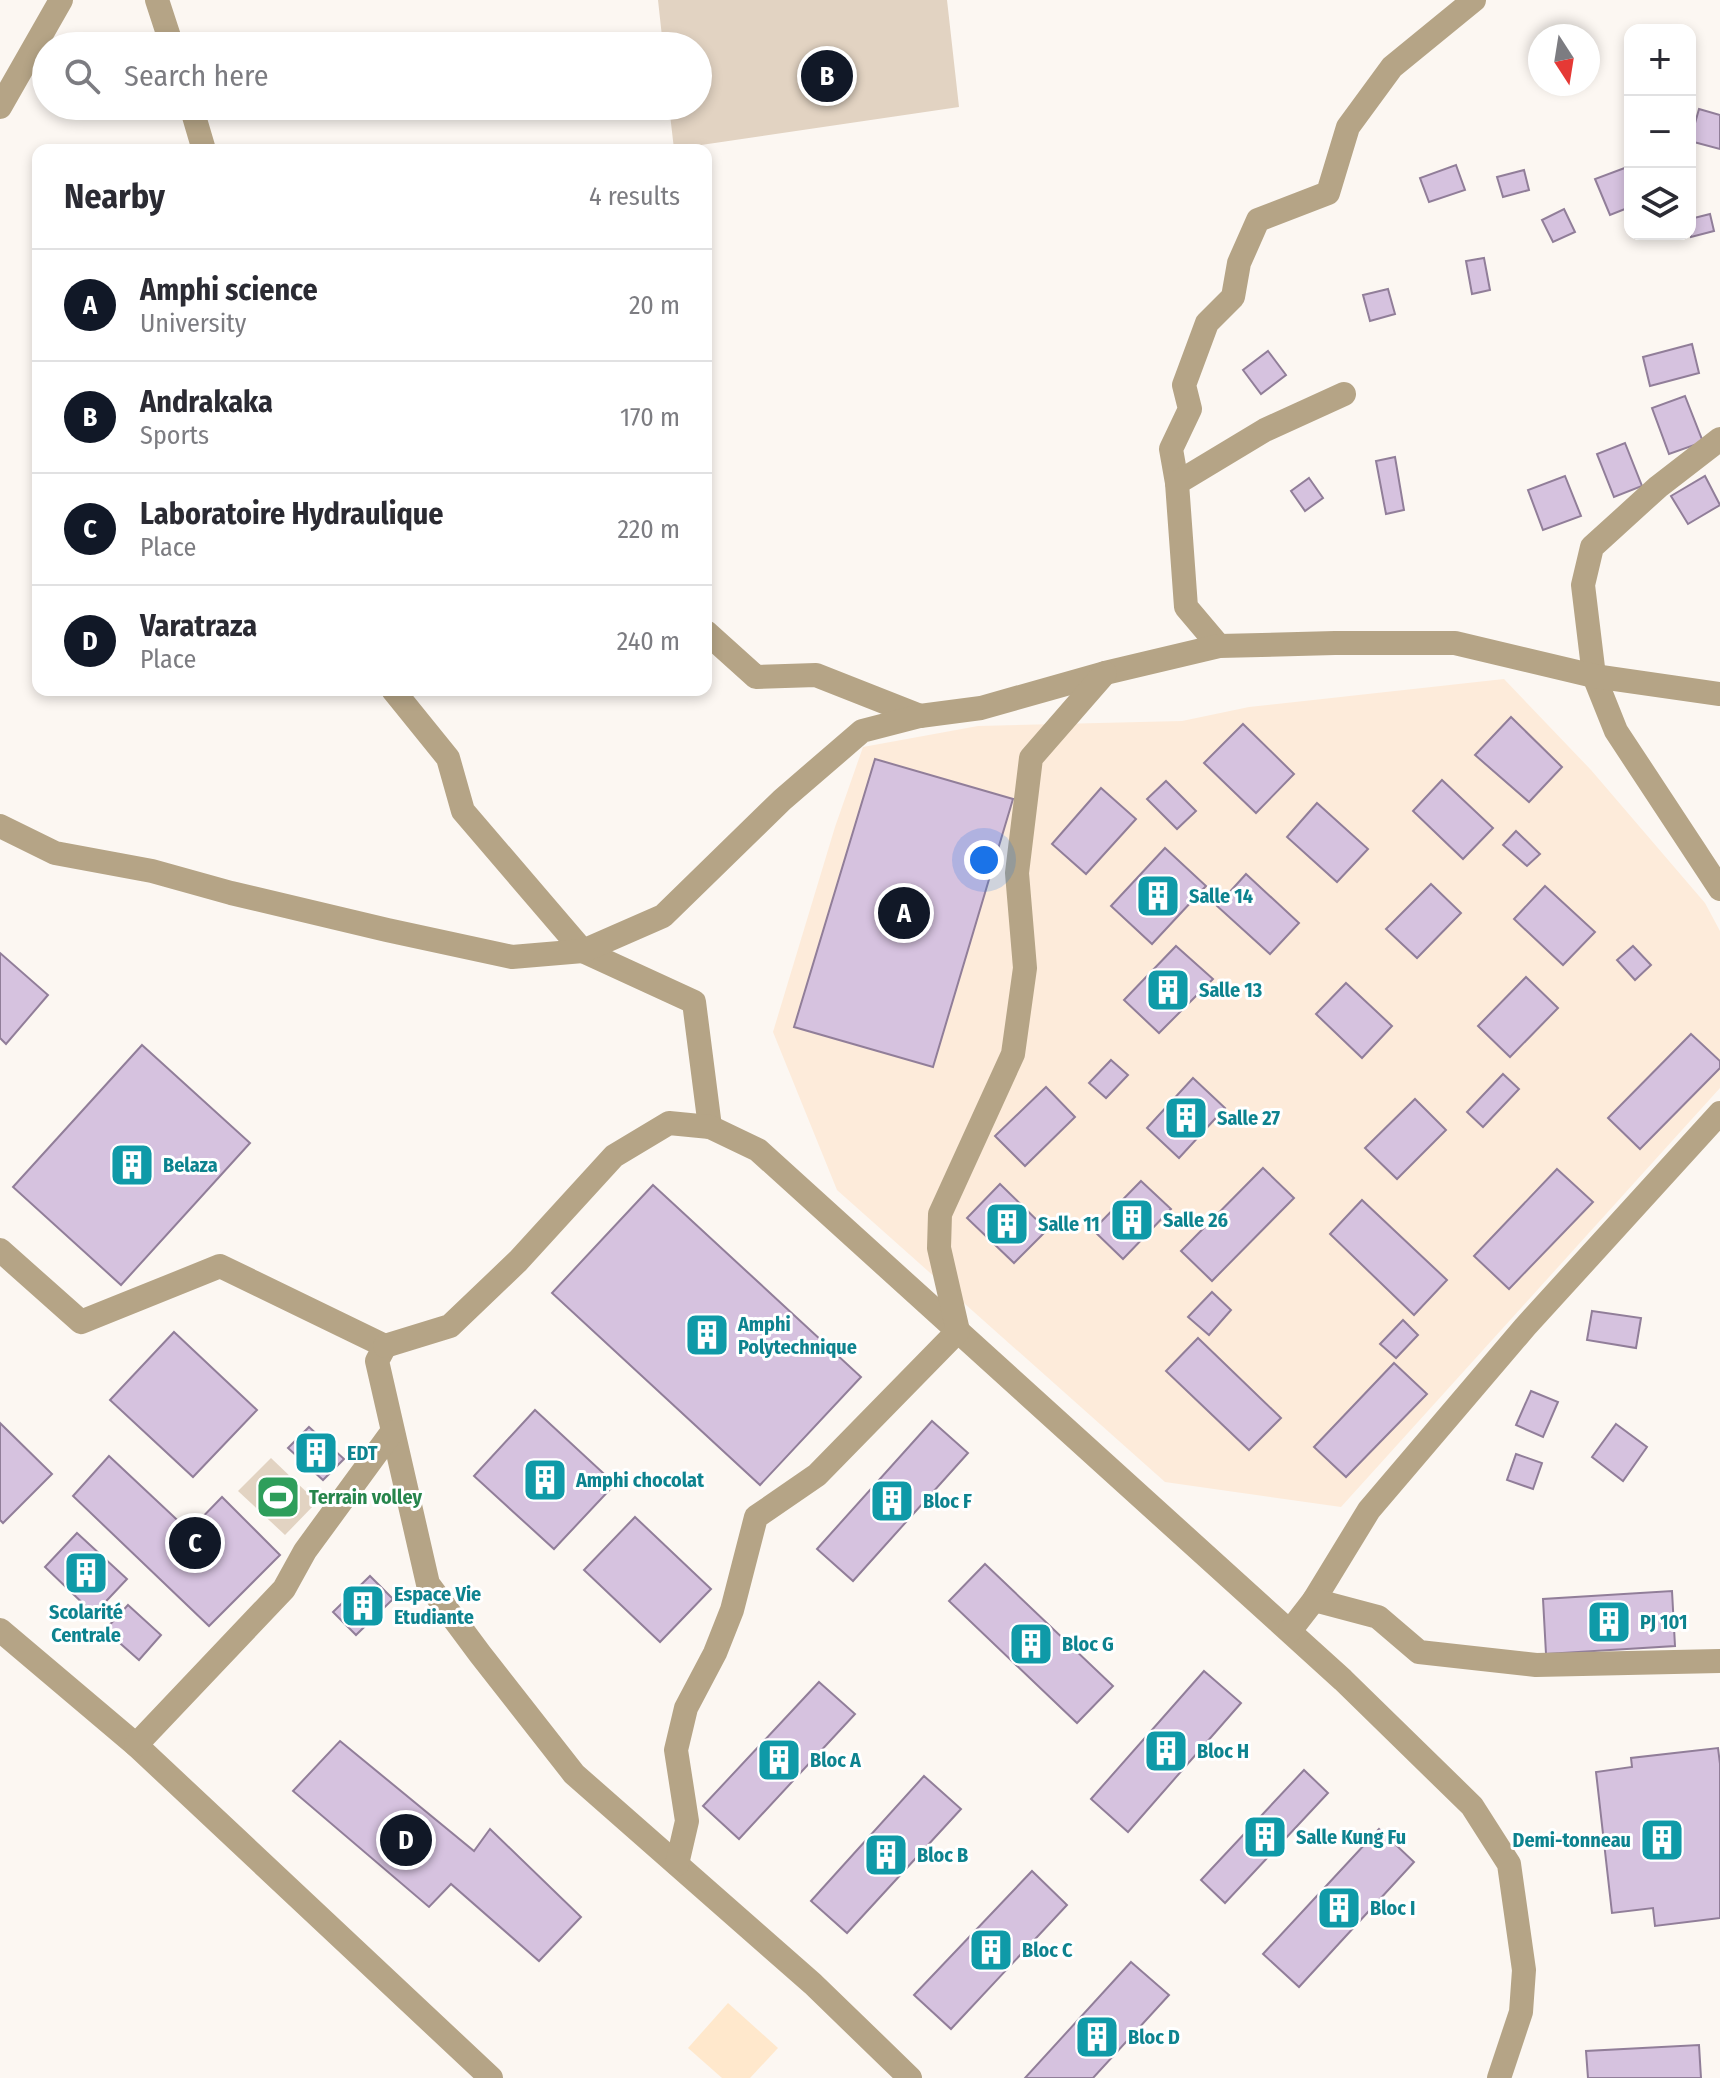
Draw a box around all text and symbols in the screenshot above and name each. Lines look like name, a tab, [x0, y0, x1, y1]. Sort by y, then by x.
north arrow	[1528, 24, 1600, 96]
map controls	[1624, 24, 1696, 240]
button: +	[1624, 24, 1696, 96]
search box	[32, 32, 712, 120]
pin: B	[801, 46, 853, 106]
icon: search	[60, 54, 104, 98]
text: Search here	[124, 58, 269, 94]
button: −	[1624, 96, 1696, 168]
button: layers	[1624, 168, 1696, 240]
text: Nearby	[64, 176, 165, 217]
text: 4 results	[589, 181, 680, 212]
text: Amphi science	[140, 272, 318, 308]
text: A	[83, 290, 97, 321]
text: 20 m	[629, 290, 680, 321]
text: University	[140, 308, 246, 339]
text: Andrakaka	[140, 384, 273, 420]
text: B	[83, 402, 97, 433]
text: 170 m	[620, 402, 680, 433]
text: Sports	[140, 420, 209, 451]
text: Laboratoire Hydraulique	[140, 496, 444, 532]
text: C	[83, 514, 97, 545]
text: 220 m	[617, 514, 680, 545]
text: Place	[140, 532, 196, 563]
text: Varatraza	[140, 608, 257, 644]
text: D	[82, 626, 98, 657]
text: 240 m	[617, 626, 680, 657]
text: Place	[140, 644, 196, 675]
your location	[964, 840, 1004, 880]
building icon: Salle 14	[1134, 872, 1182, 920]
pin: A	[878, 883, 930, 943]
place label: Salle 14	[1189, 884, 1253, 908]
building icon: Salle 13	[1144, 966, 1192, 1014]
place label: Salle 13	[1199, 978, 1262, 1002]
building icon: Salle 27	[1162, 1094, 1210, 1142]
place label: Salle 27	[1217, 1106, 1280, 1130]
building icon: Belaza	[108, 1141, 156, 1189]
place label: Belaza	[163, 1153, 218, 1177]
building icon: Salle 26	[1108, 1196, 1156, 1244]
building icon: Salle 11	[983, 1200, 1031, 1248]
place label: Salle 26	[1163, 1208, 1228, 1232]
place label: Salle 11	[1038, 1212, 1100, 1236]
building icon: Amphi Polytechnique	[683, 1311, 731, 1359]
place label: Amphi Polytechnique	[737, 1312, 857, 1359]
building icon: EDT	[292, 1429, 340, 1477]
place label: EDT	[347, 1441, 378, 1465]
building icon: Amphi chocolat	[521, 1456, 569, 1504]
place label: Amphi chocolat	[575, 1468, 705, 1492]
sports icon: Terrain volley	[254, 1473, 302, 1521]
building icon: Bloc F	[868, 1477, 916, 1525]
place label: Terrain volley	[309, 1485, 422, 1509]
place label: Bloc F	[923, 1489, 972, 1513]
pin: C	[169, 1513, 221, 1573]
building icon: Scolarité Centrale	[62, 1549, 110, 1597]
building icon: Espace Vie Etudiante	[339, 1582, 387, 1630]
place label: Espace Vie Etudiante	[394, 1582, 481, 1629]
building icon: PJ 101	[1585, 1598, 1633, 1646]
place label: Scolarité Centrale	[49, 1600, 123, 1647]
place label: PJ 101	[1640, 1610, 1688, 1634]
building icon: Bloc G	[1007, 1620, 1055, 1668]
place label: Bloc G	[1062, 1632, 1114, 1656]
building icon: Bloc H	[1142, 1727, 1190, 1775]
building icon: Bloc A	[755, 1736, 803, 1784]
place label: Bloc H	[1197, 1739, 1249, 1763]
place label: Bloc A	[810, 1748, 862, 1772]
pin: D	[380, 1810, 432, 1870]
building icon: Salle Kung Fu	[1241, 1813, 1289, 1861]
building icon: Demi-tonneau	[1638, 1816, 1686, 1864]
place label: Salle Kung Fu	[1296, 1825, 1406, 1849]
place label: Demi-tonneau	[1513, 1828, 1631, 1852]
building icon: Bloc B	[862, 1831, 910, 1879]
place label: Bloc B	[917, 1843, 968, 1867]
building icon: Bloc I	[1315, 1884, 1363, 1932]
place label: Bloc I	[1370, 1896, 1415, 1920]
building icon: Bloc C	[967, 1926, 1015, 1974]
place label: Bloc C	[1022, 1938, 1073, 1962]
building icon: Bloc D	[1073, 2013, 1121, 2061]
place label: Bloc D	[1128, 2025, 1180, 2049]

